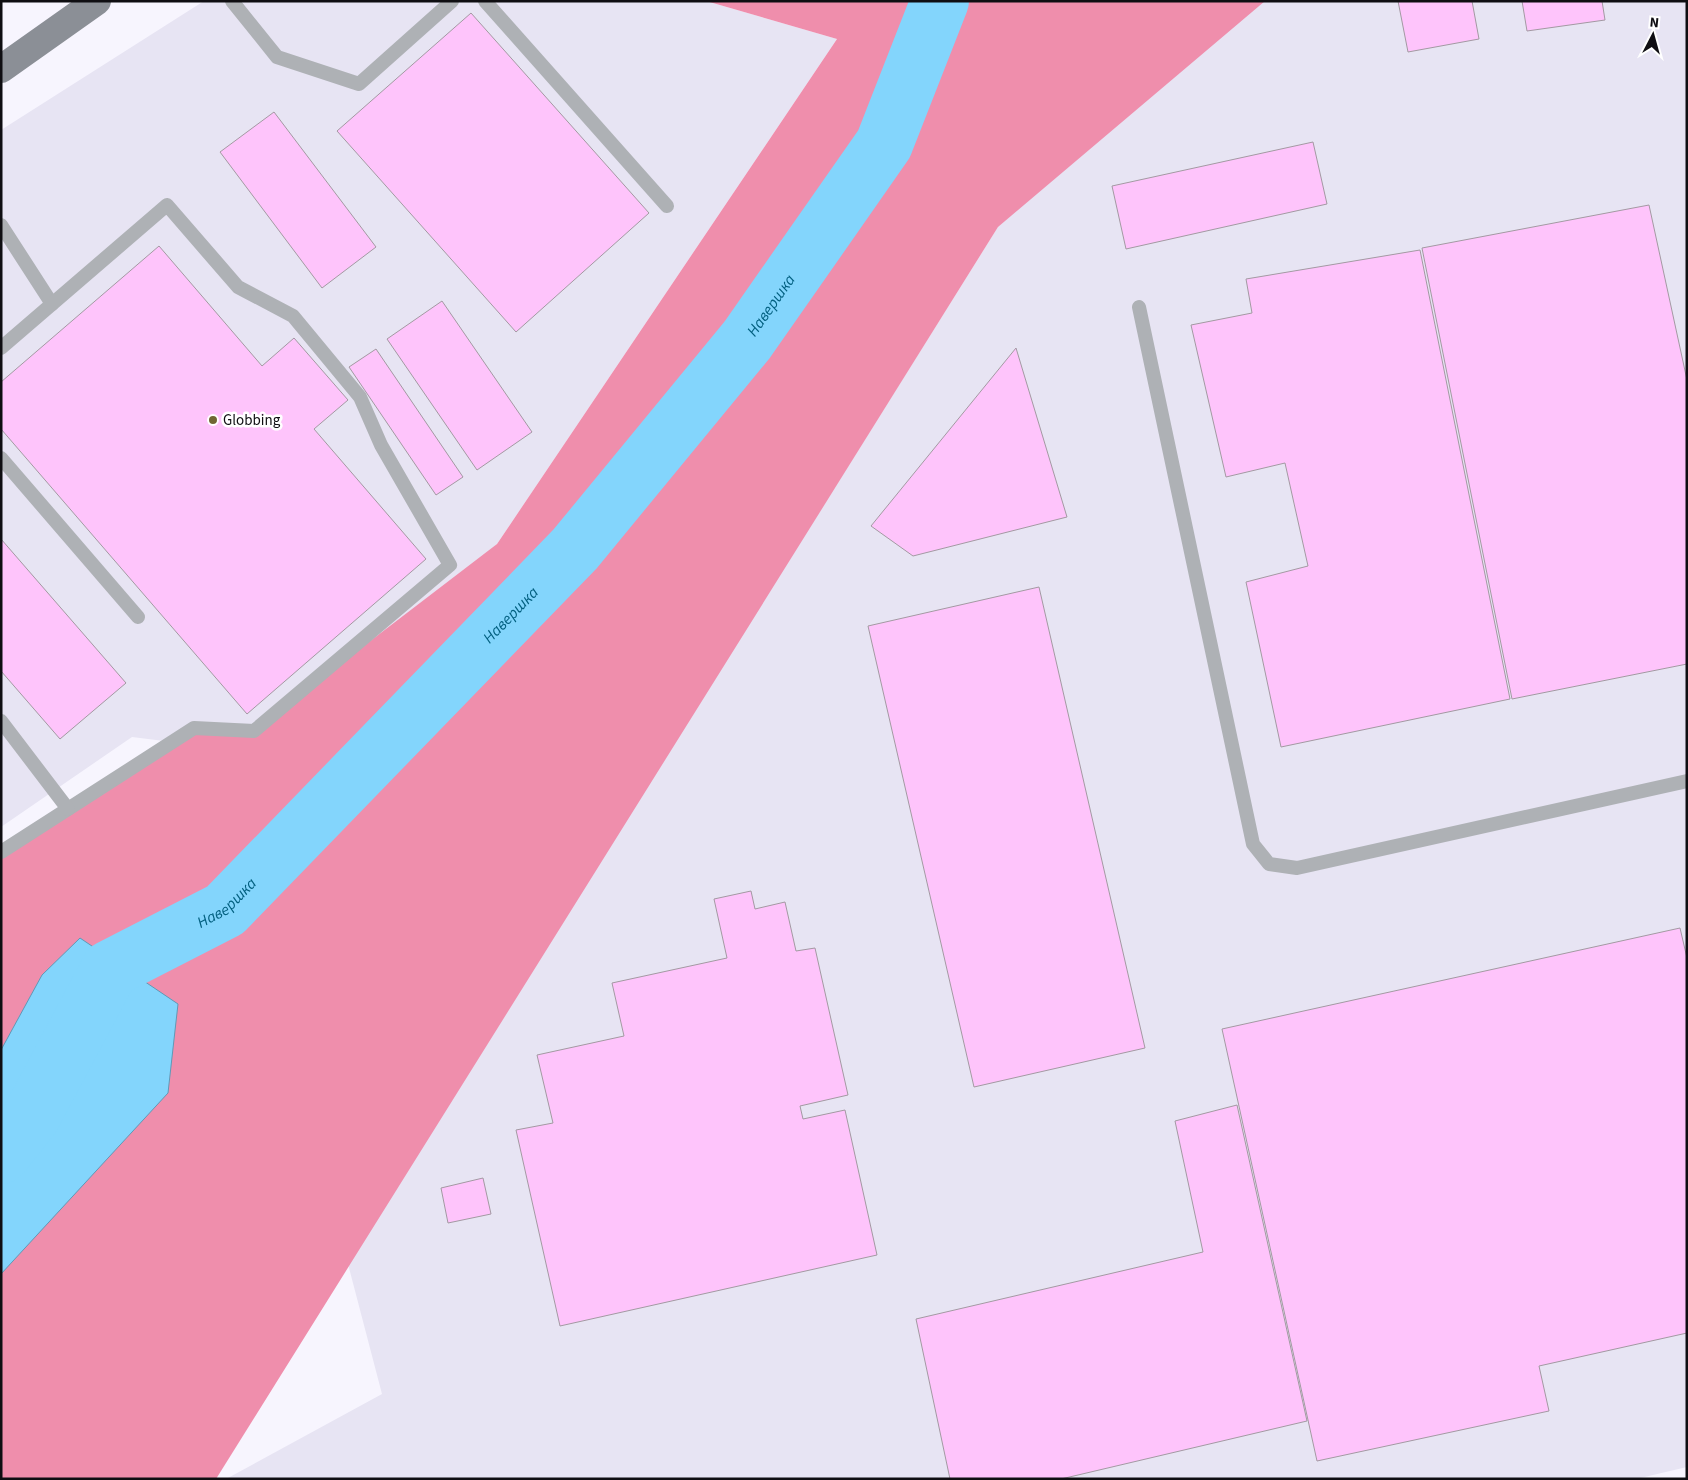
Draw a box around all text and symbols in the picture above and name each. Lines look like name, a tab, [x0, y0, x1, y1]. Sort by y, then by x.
north arrow	[1628, 10, 1678, 60]
text: N	[1649, 13, 1660, 33]
water label: Навершка	[742, 270, 801, 341]
place label: Globbing	[223, 410, 281, 431]
marker: Globbing	[207, 414, 219, 426]
water label: Навершка	[478, 582, 544, 648]
water label: Навершка	[193, 873, 262, 933]

